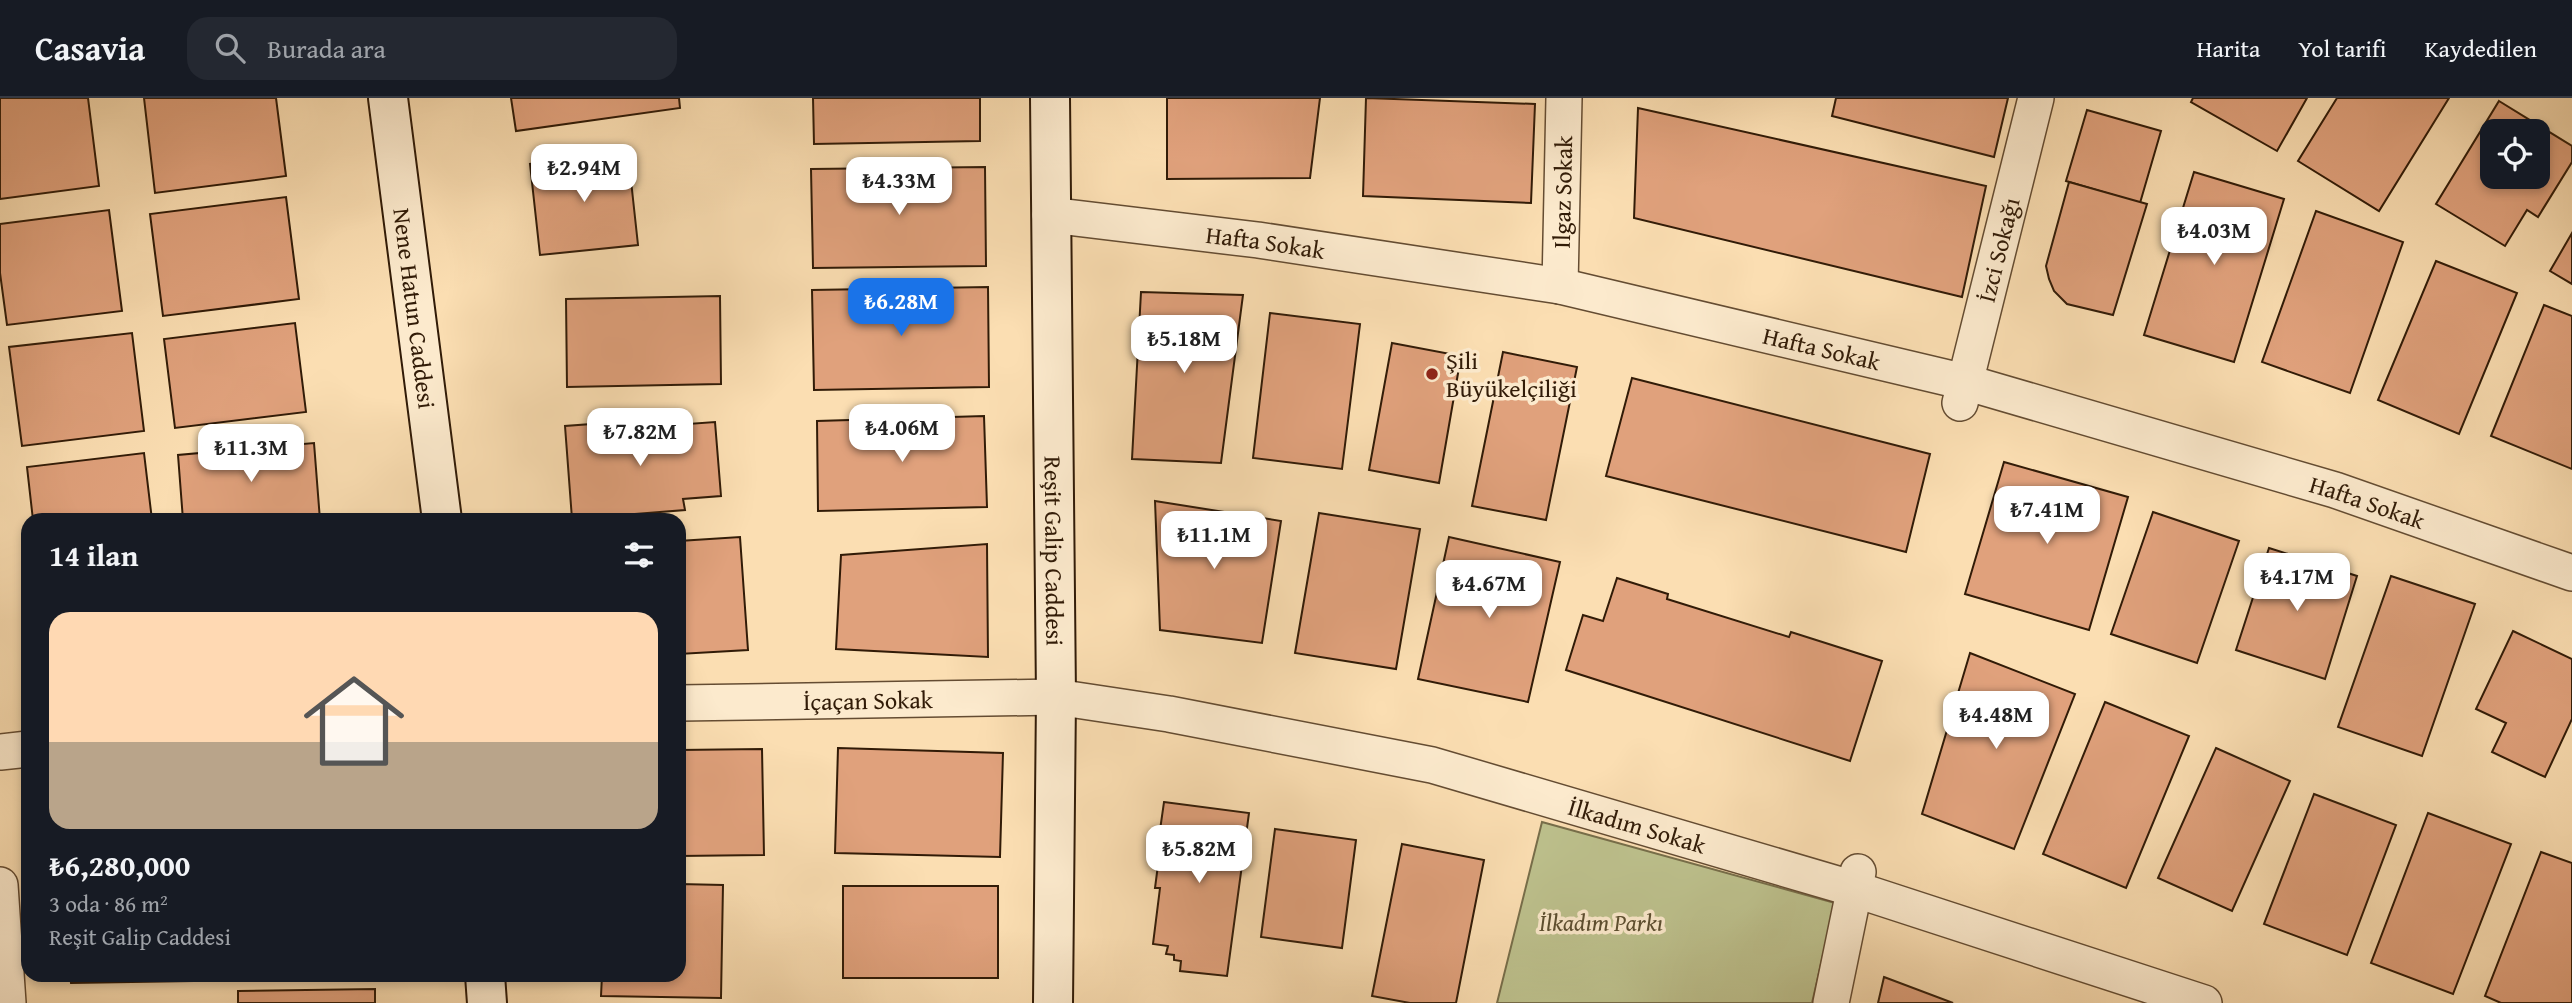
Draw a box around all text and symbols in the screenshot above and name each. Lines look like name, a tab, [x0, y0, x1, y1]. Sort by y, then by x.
search box	[187, 17, 677, 80]
text: Casavia	[35, 24, 145, 72]
icon: search	[211, 29, 249, 67]
text: Burada ara	[267, 29, 386, 68]
text: Harita	[2197, 31, 2260, 66]
text: Yol tarifi	[2298, 31, 2386, 66]
text: Kaydedilen	[2424, 31, 2537, 66]
map controls	[2480, 119, 2550, 189]
button: locate	[2480, 119, 2550, 189]
street label: Ilgaz Sokak	[1543, 134, 1581, 249]
pin: ₺2.94M	[527, 144, 641, 204]
text: ₺2.94M	[547, 150, 621, 183]
pin: ₺4.33M	[842, 158, 956, 217]
text: ₺4.33M	[862, 163, 936, 196]
street label: İzci Sokağı	[1968, 193, 2028, 306]
street label: Nene Hatun Caddesi	[385, 206, 445, 411]
pin: ₺4.03M	[2157, 208, 2271, 267]
text: ₺4.03M	[2177, 213, 2251, 246]
street label: Hafta Sokak	[1204, 216, 1328, 268]
pin: ₺6.28M	[844, 278, 958, 338]
text: ₺6.28M	[864, 284, 938, 317]
pin: ₺5.18M	[1127, 316, 1241, 375]
street label: Hafta Sokak	[1759, 317, 1885, 379]
text: ₺5.18M	[1147, 321, 1221, 354]
place label: Şili Büyükelçiliği	[1446, 343, 1577, 406]
marker: Şili Büyükelçiliği	[1424, 366, 1440, 382]
pin: ₺4.06M	[845, 404, 959, 464]
pin: ₺7.82M	[583, 408, 697, 468]
text: ₺4.06M	[865, 410, 939, 443]
text: ₺7.82M	[603, 414, 677, 447]
pin: ₺11.3M	[194, 424, 308, 484]
text: ₺11.3M	[214, 430, 288, 463]
street label: Reşit Galip Caddesi	[1036, 456, 1073, 646]
street label: Hafta Sokak	[2306, 466, 2431, 538]
pin: ₺7.41M	[1990, 486, 2104, 546]
text: ₺7.41M	[2010, 492, 2084, 525]
pin: ₺11.1M	[1157, 512, 1271, 571]
text: ₺11.1M	[1177, 517, 1251, 550]
text: 14 ilan	[49, 533, 138, 577]
icon: filters	[620, 536, 658, 574]
pin: ₺4.17M	[2240, 554, 2354, 613]
text: ₺4.17M	[2260, 559, 2334, 592]
pin: ₺4.67M	[1432, 560, 1546, 620]
text: ₺4.67M	[1452, 566, 1526, 599]
icon: home	[291, 658, 417, 784]
street label: İçaçan Sokak	[803, 681, 934, 719]
pin: ₺4.48M	[1939, 692, 2053, 751]
text: ₺4.48M	[1959, 697, 2033, 730]
street label: İlkadım Sokak	[1564, 788, 1711, 862]
pin: ₺5.82M	[1142, 826, 1256, 885]
text: ₺5.82M	[1162, 831, 1236, 864]
text: ₺6,280,000	[49, 843, 190, 887]
text: 3 oda · 86 m²	[49, 887, 168, 920]
park label: İlkadım Parkı	[1539, 905, 1663, 940]
text: Reşit Galip Caddesi	[49, 920, 231, 953]

